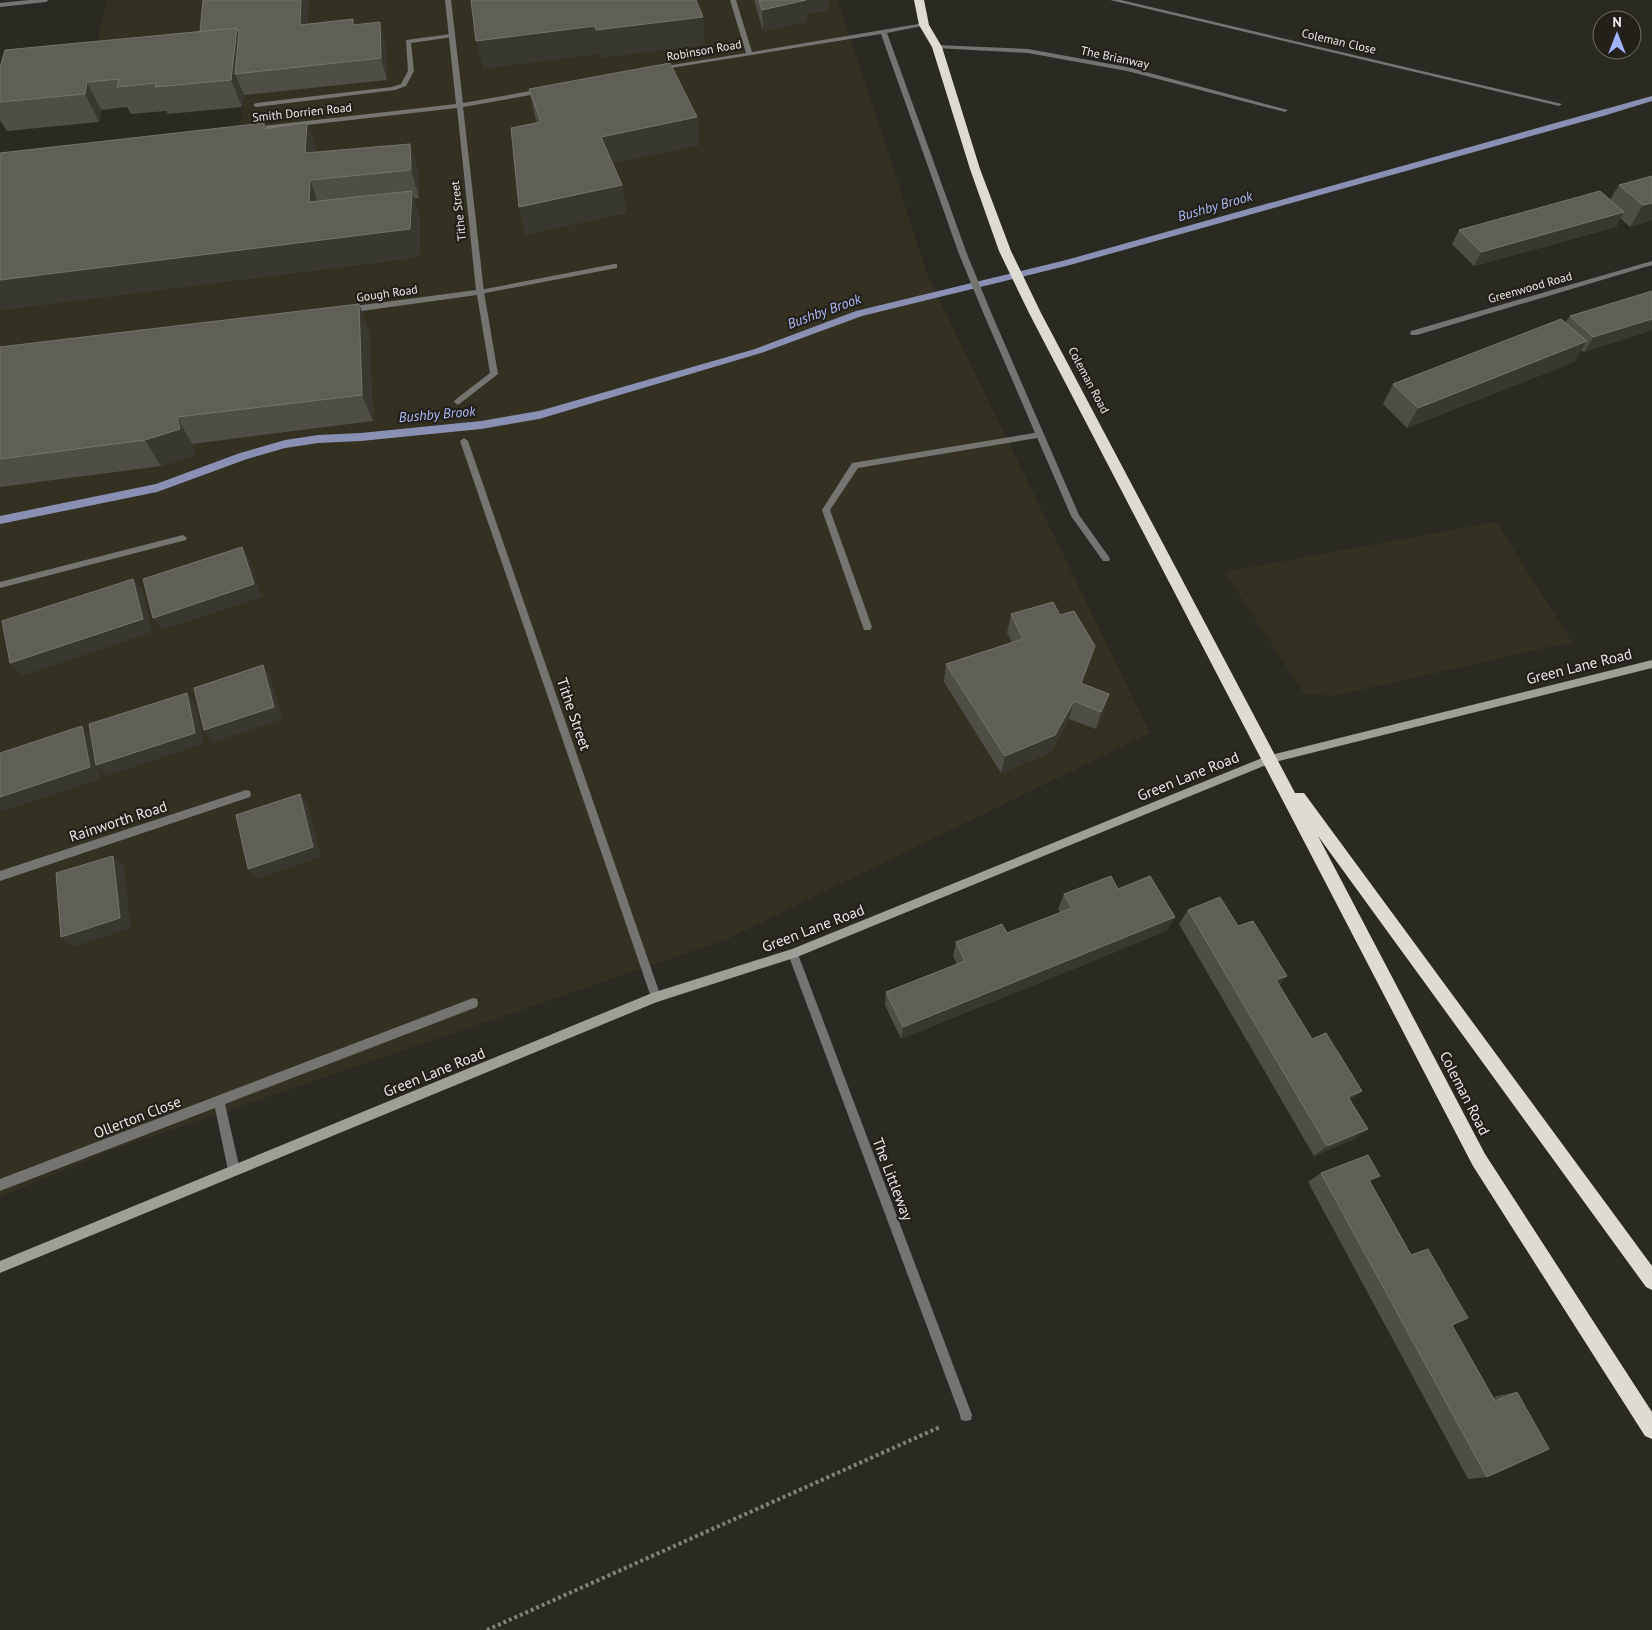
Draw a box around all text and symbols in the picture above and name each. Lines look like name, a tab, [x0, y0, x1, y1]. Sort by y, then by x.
north arrow	[1592, 10, 1642, 60]
text: N	[1612, 13, 1622, 31]
street label: Coleman Close	[1300, 25, 1378, 57]
street label: Robinson Road	[665, 36, 743, 64]
street label: The Brianway	[1079, 42, 1151, 72]
street label: Smith Dorrien Road	[251, 99, 353, 125]
street label: Tithe Street	[447, 180, 469, 242]
water label: Bushby Brook	[1175, 187, 1255, 225]
street label: Greenwood Road	[1486, 268, 1574, 306]
street label: Gough Road	[355, 281, 419, 305]
water label: Bushby Brook	[785, 289, 864, 333]
street label: Coleman Road	[1065, 344, 1113, 416]
water label: Bushby Brook	[398, 402, 477, 426]
street label: Green Lane Road	[1524, 644, 1634, 688]
street label: Tithe Street	[553, 675, 595, 753]
street label: Green Lane Road	[1134, 747, 1242, 805]
street label: Rainworth Road	[67, 796, 169, 846]
street label: Green Lane Road	[759, 900, 867, 956]
street label: Green Lane Road	[380, 1043, 488, 1101]
street label: Coleman Road	[1436, 1048, 1494, 1138]
street label: Ollerton Close	[91, 1092, 183, 1142]
street label: The Littleway	[868, 1135, 918, 1223]

